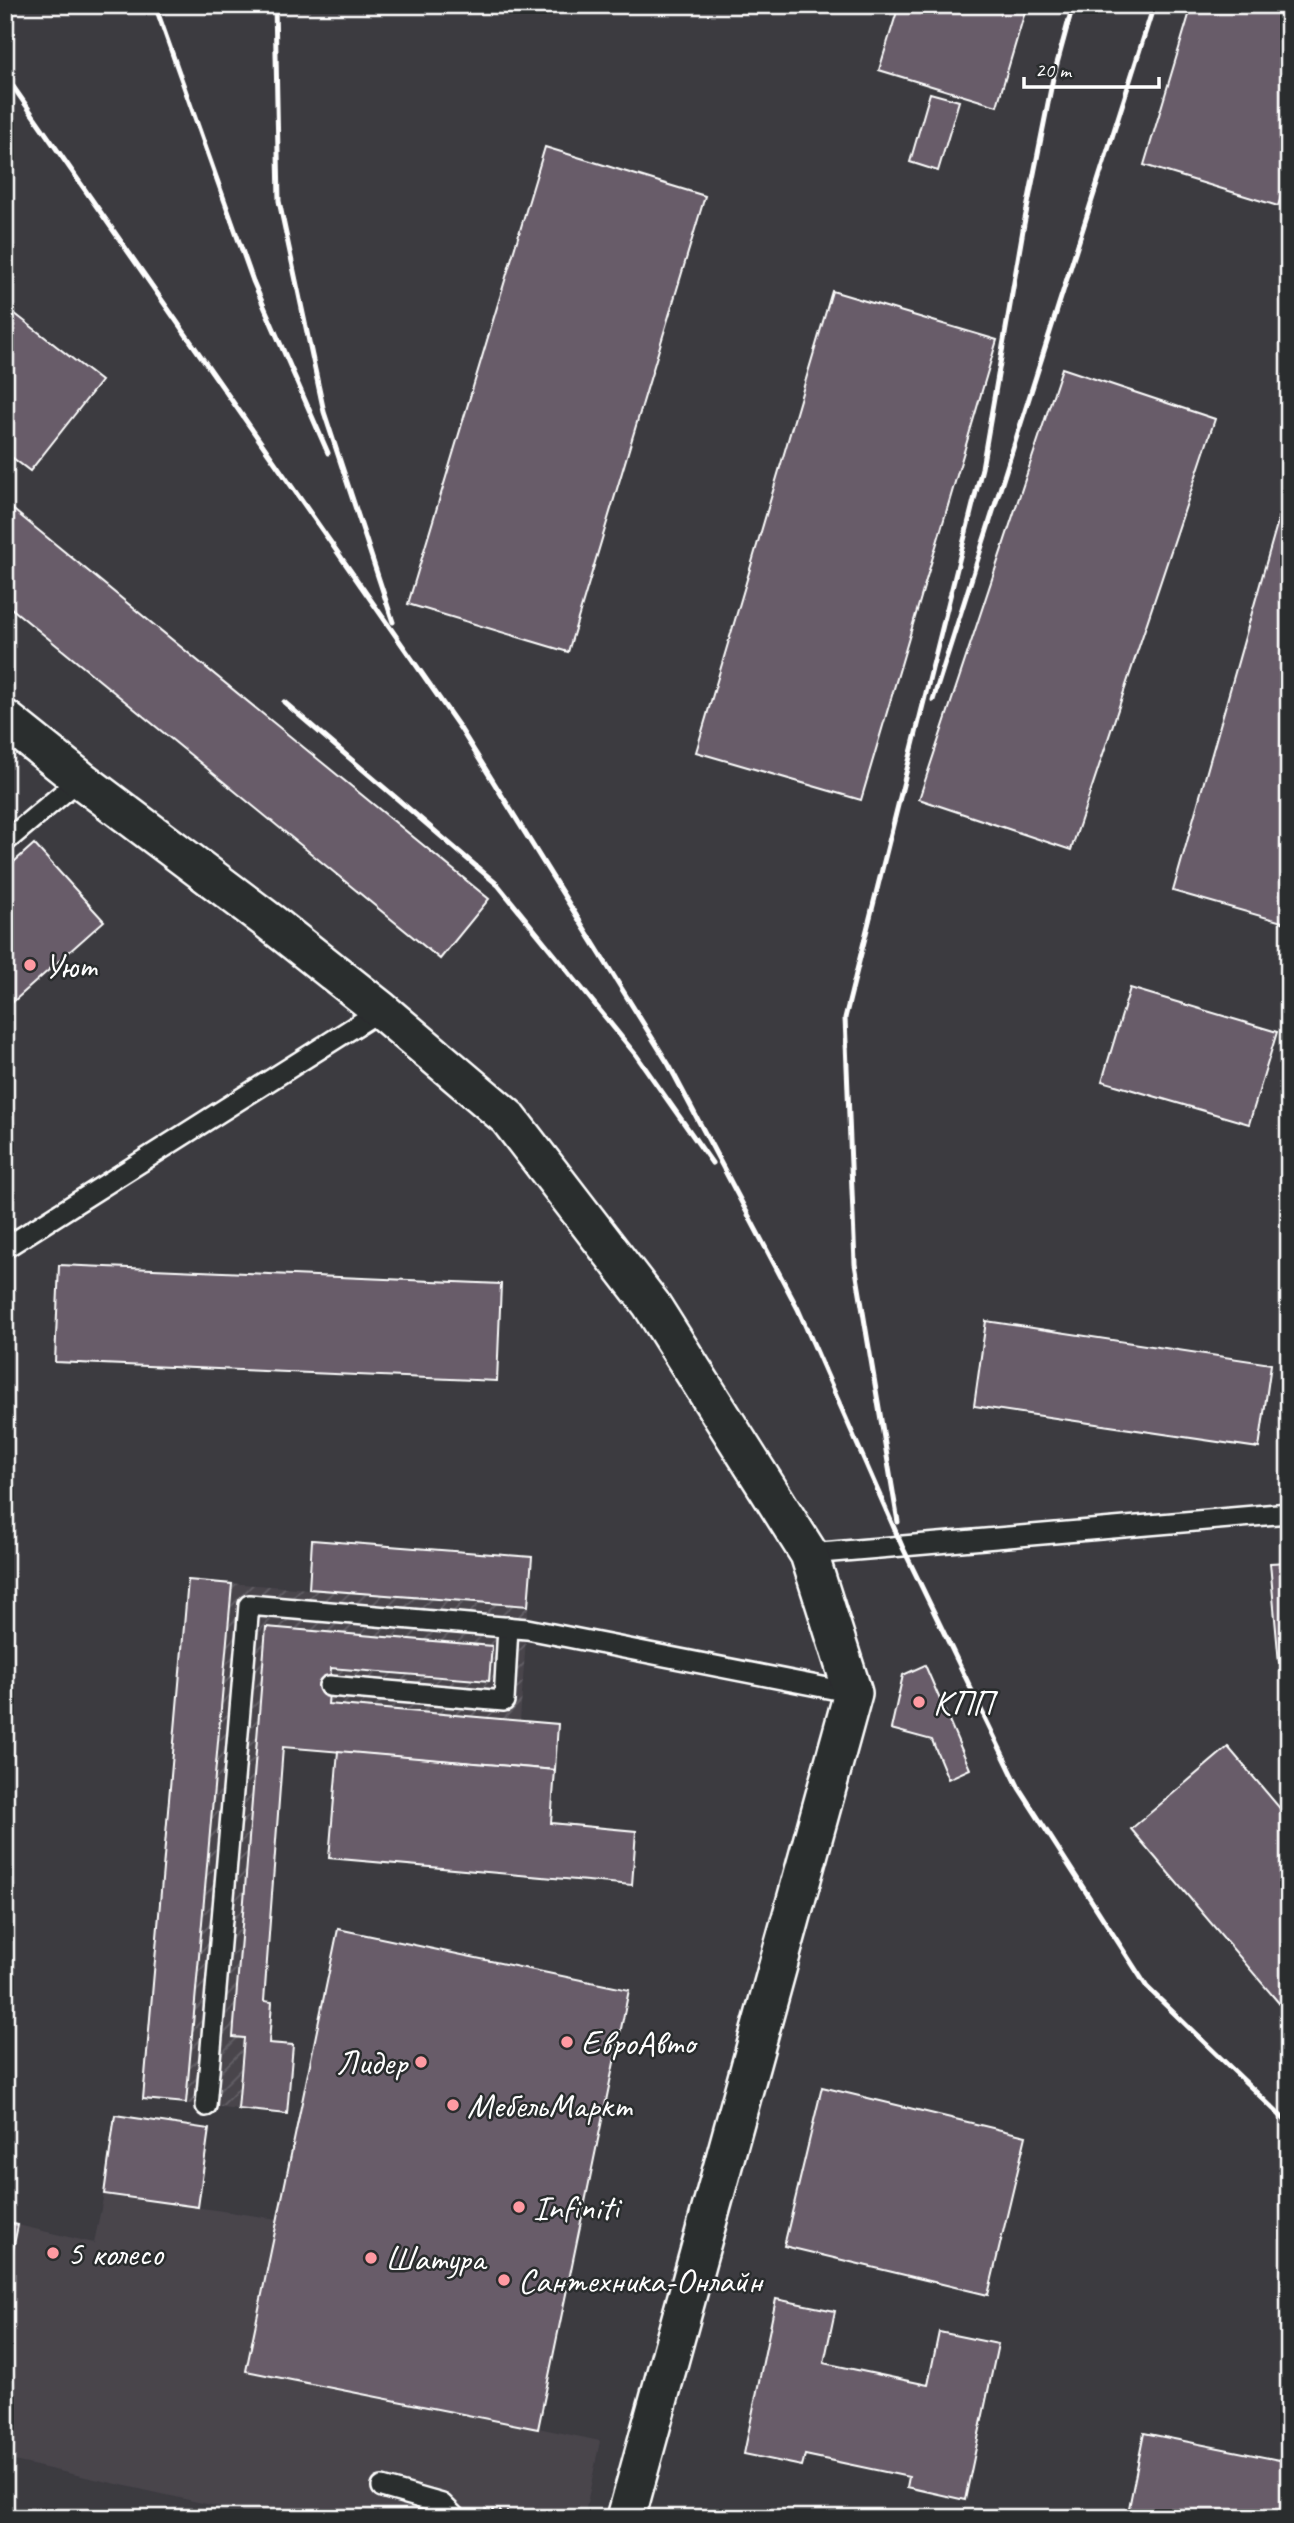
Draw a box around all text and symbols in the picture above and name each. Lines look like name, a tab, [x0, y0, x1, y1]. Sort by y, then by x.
scale bar	[1024, 46, 1159, 90]
text: 20 m	[1035, 57, 1073, 83]
place label: Уют	[44, 943, 98, 988]
marker: Уют	[22, 957, 38, 973]
place label: КПП	[933, 1680, 998, 1725]
marker: КПП	[911, 1694, 927, 1710]
place label: ЕвроАвто	[581, 2020, 698, 2065]
marker: ЕвроАвто	[559, 2034, 575, 2050]
place label: Лидер	[336, 2040, 409, 2085]
marker: Лидер	[413, 2054, 429, 2070]
place label: МебельМаркт	[467, 2083, 633, 2128]
marker: МебельМаркт	[445, 2097, 461, 2113]
place label: Infiniti	[533, 2185, 623, 2230]
marker: Infiniti	[511, 2199, 527, 2215]
place label: 5 колесо	[67, 2231, 165, 2276]
place label: Шатура	[385, 2236, 488, 2281]
marker: 5 колесо	[45, 2245, 61, 2261]
marker: Шатура	[363, 2250, 379, 2266]
place label: Сантехника-Онлайн	[518, 2258, 765, 2303]
marker: Сантехника-Онлайн	[496, 2272, 512, 2288]

